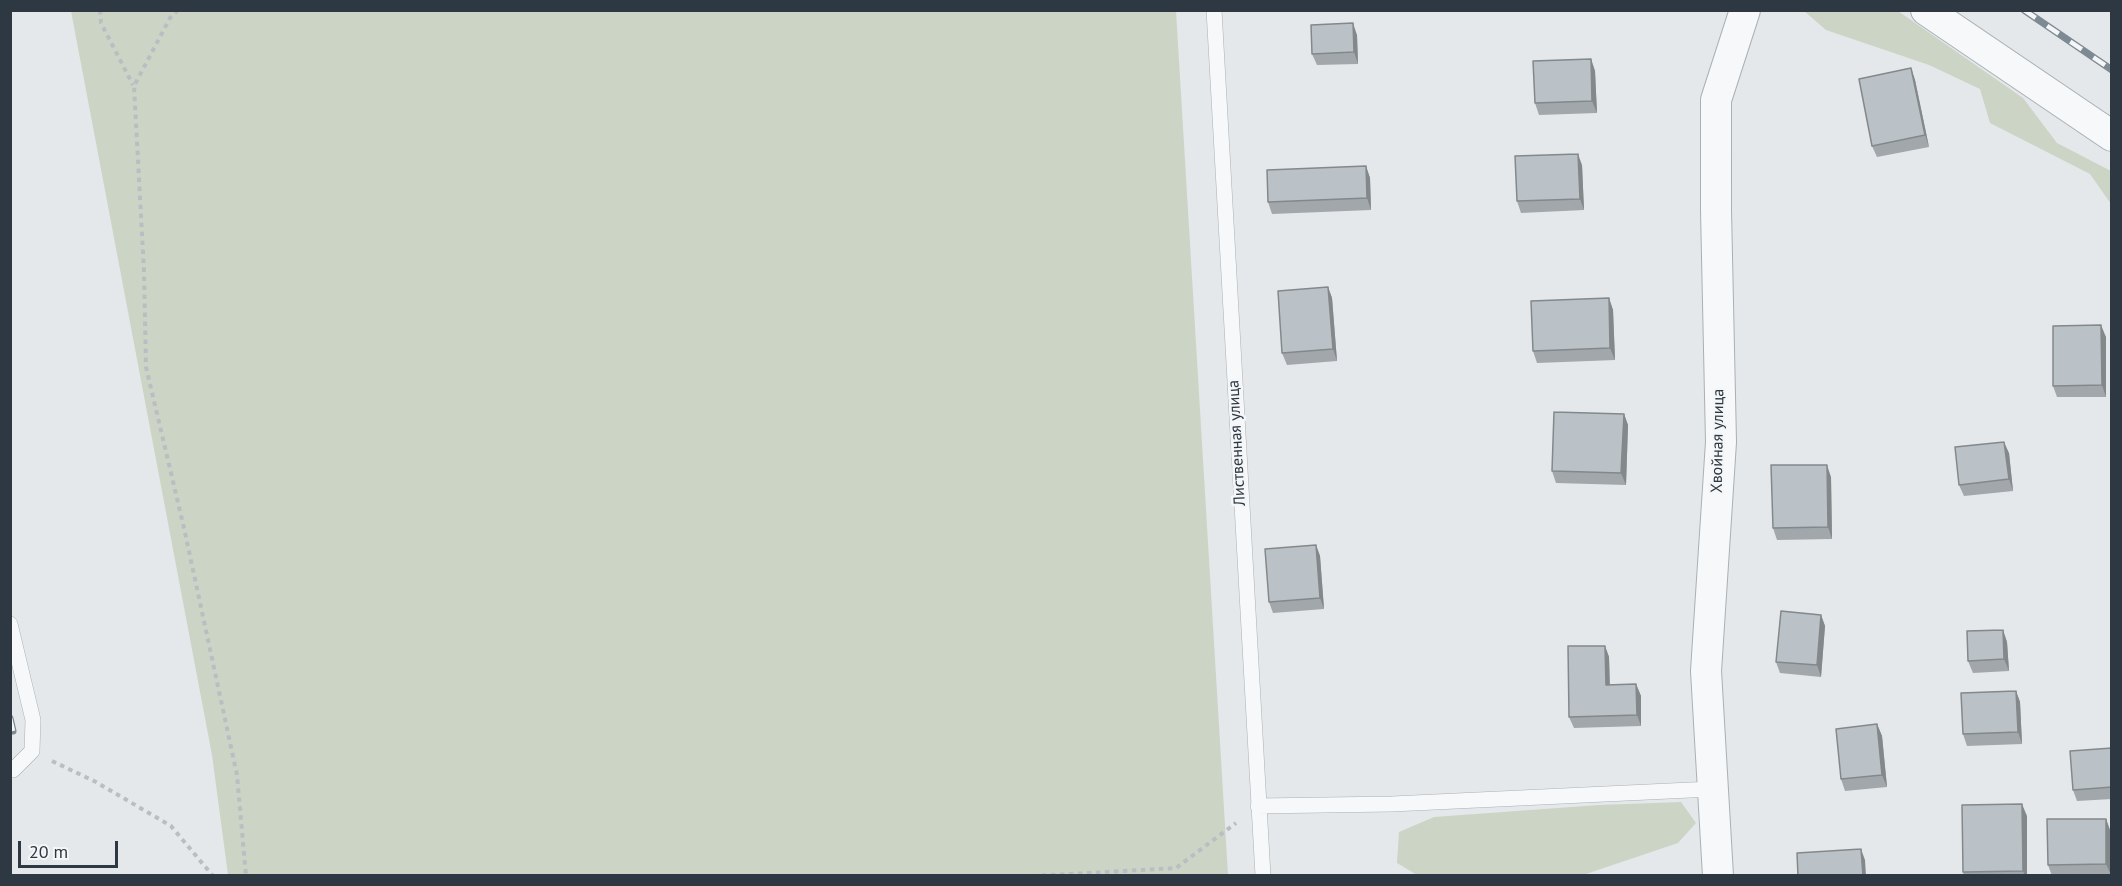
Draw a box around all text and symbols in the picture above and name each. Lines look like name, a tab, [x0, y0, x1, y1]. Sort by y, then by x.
street label: Лиственная улица	[1224, 380, 1250, 506]
street label: Хвойная улица	[1707, 389, 1729, 493]
scale bar	[21, 829, 122, 867]
text: 20 m	[29, 840, 68, 863]

